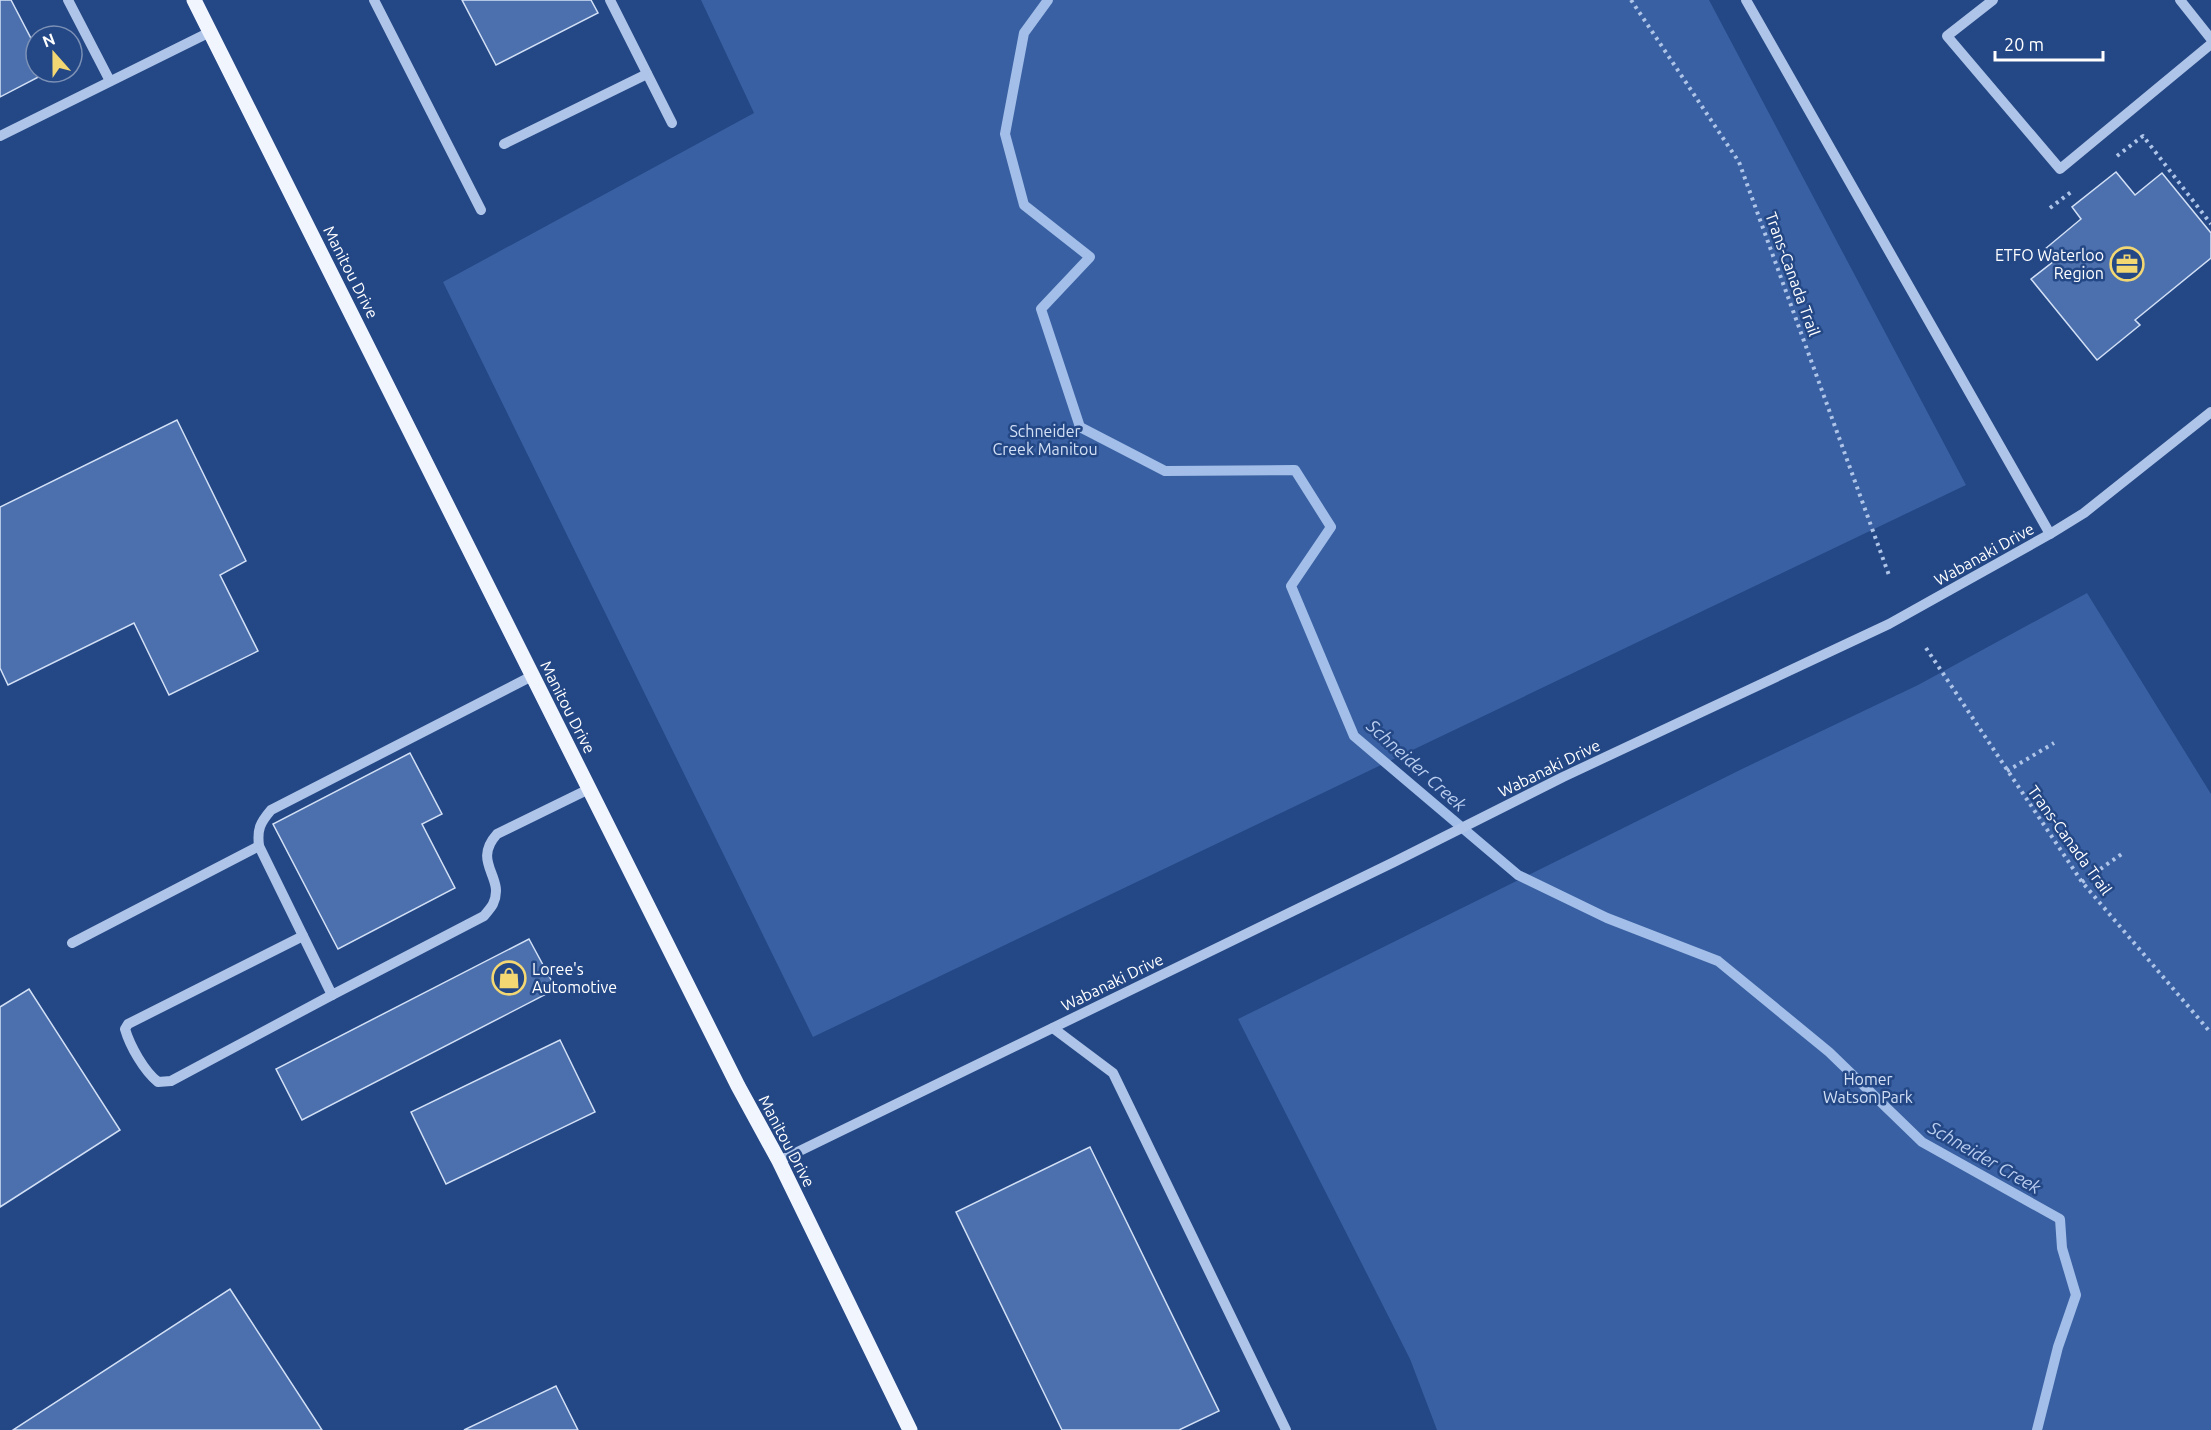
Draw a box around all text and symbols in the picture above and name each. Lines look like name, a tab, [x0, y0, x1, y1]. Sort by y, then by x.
north arrow	[24, 24, 84, 84]
scale bar	[1995, 24, 2103, 62]
text: N	[40, 29, 57, 51]
text: 20 m	[2004, 34, 2044, 54]
street label: Trans-Canada Trail	[1762, 209, 1824, 339]
street label: Manitou Drive	[320, 223, 382, 321]
place label: ETFO Waterloo Region	[1995, 246, 2104, 282]
office icon: ETFO Waterloo Region	[2109, 246, 2145, 282]
park label: Schneider Creek Manitou	[992, 422, 1098, 458]
street label: Wabanaki Drive	[1931, 519, 2037, 589]
street label: Manitou Drive	[537, 658, 599, 756]
water label: Schneider Creek	[1362, 715, 1471, 815]
street label: Wabanaki Drive	[1495, 736, 1603, 800]
street label: Trans-Canada Trail	[2024, 782, 2116, 898]
street label: Wabanaki Drive	[1058, 950, 1166, 1014]
shop icon: Loree's Automotive	[491, 960, 527, 996]
place label: Loree's Automotive	[532, 960, 617, 996]
park label: Homer Watson Park	[1823, 1070, 1913, 1106]
street label: Manitou Drive	[755, 1092, 819, 1190]
water label: Schneider Creek	[1924, 1116, 2046, 1198]

